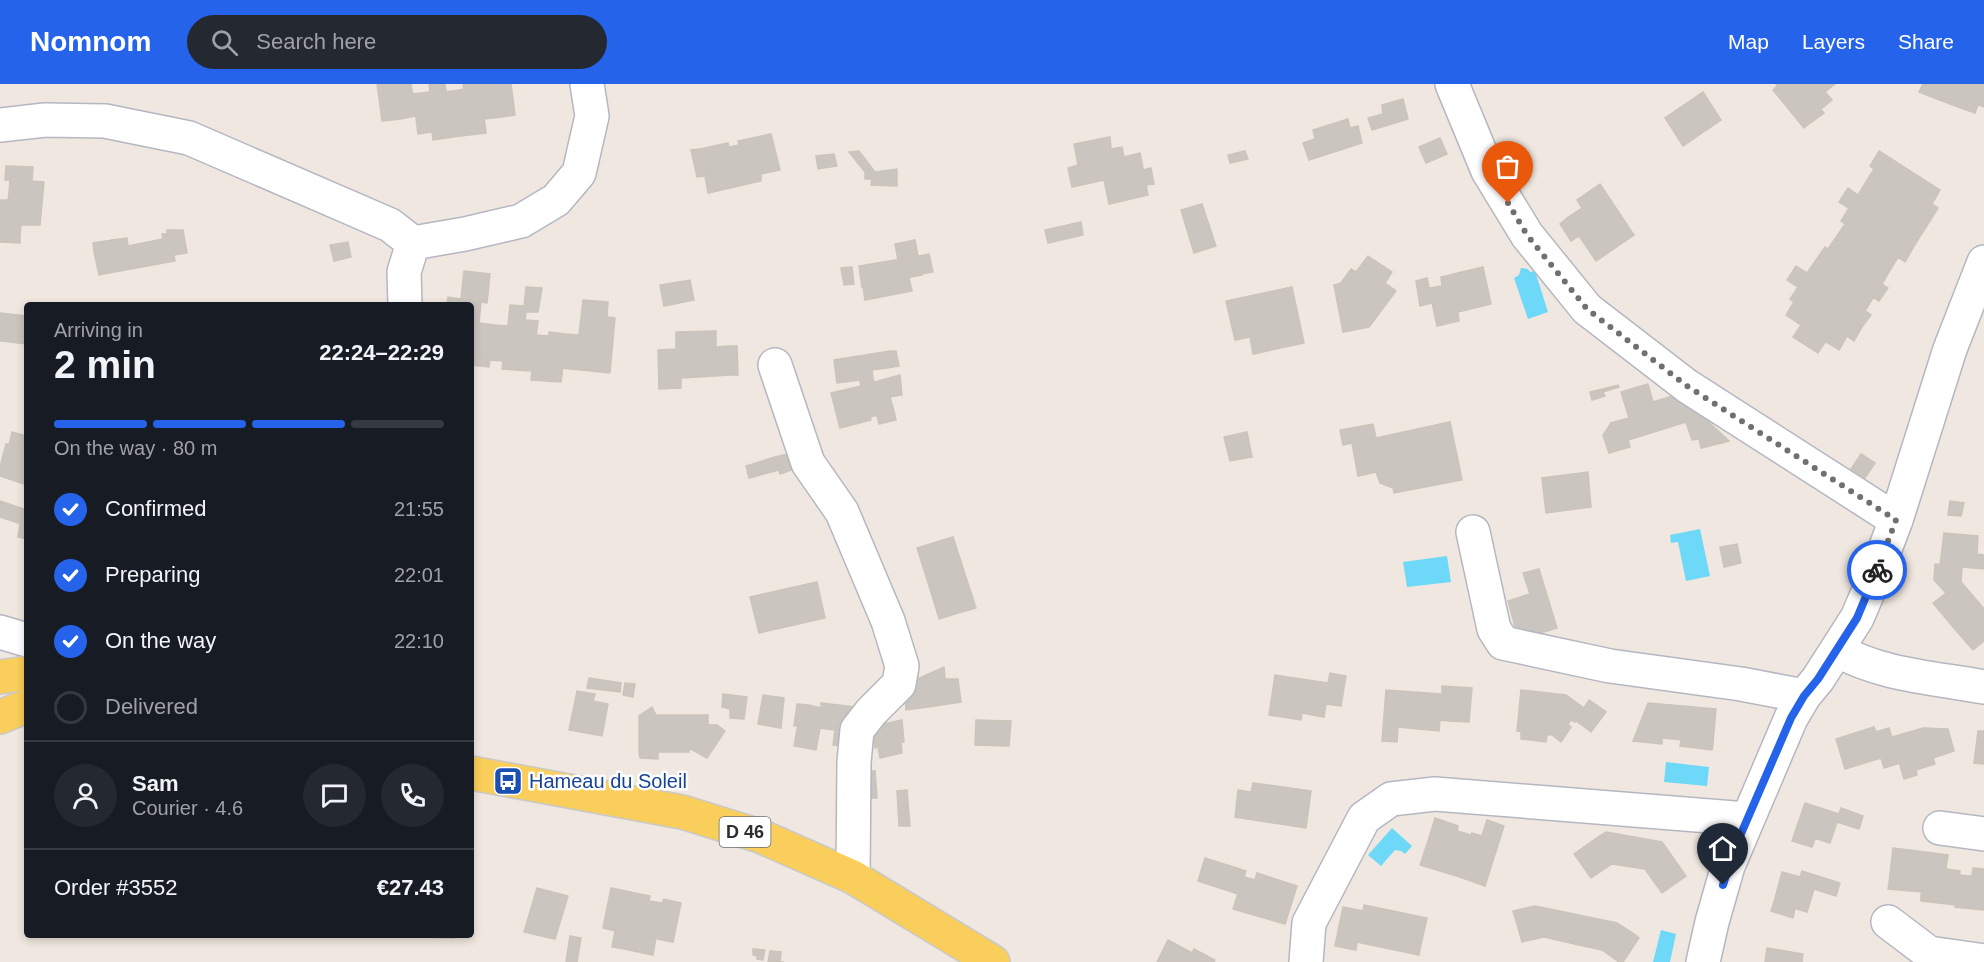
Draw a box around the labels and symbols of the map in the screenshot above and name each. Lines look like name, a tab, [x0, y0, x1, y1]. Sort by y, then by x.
pin	[1482, 141, 1533, 203]
courier	[1847, 540, 1907, 600]
bus stop icon: Hameau du Soleil	[492, 765, 524, 797]
place label: Hameau du Soleil	[529, 770, 687, 792]
road number: D 46	[720, 817, 771, 847]
pin	[1697, 823, 1748, 885]

